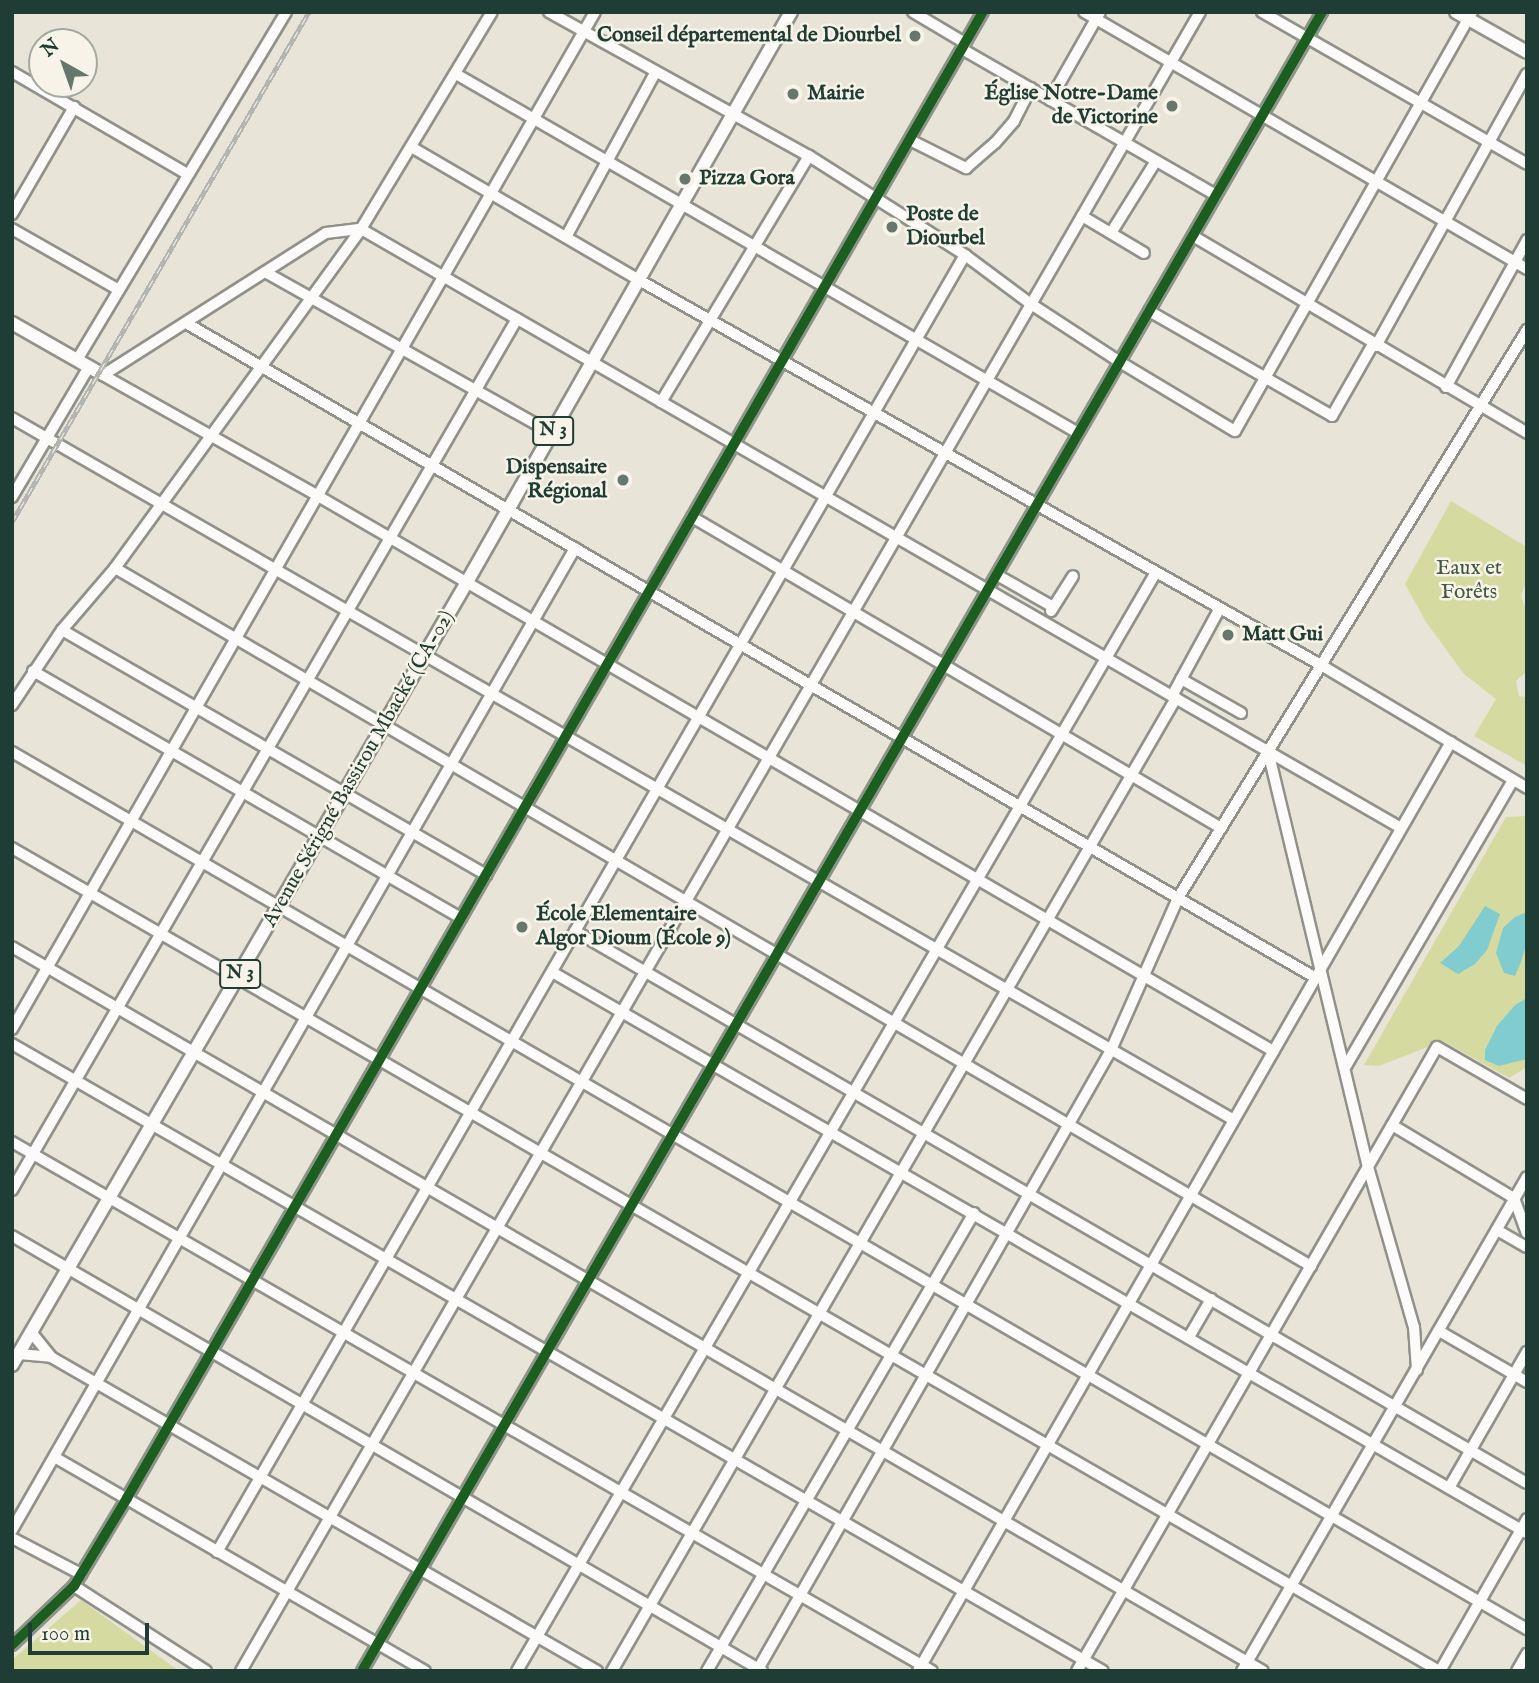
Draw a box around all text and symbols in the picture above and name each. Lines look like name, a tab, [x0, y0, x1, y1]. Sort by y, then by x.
place label: Conseil départemental de Diourbel	[597, 23, 901, 49]
north arrow	[28, 28, 98, 98]
marker: Conseil départemental de Diourbel	[907, 28, 923, 44]
text: N	[37, 34, 65, 63]
place label: Mairie	[807, 81, 864, 107]
place label: Église Notre-Dame de Victorine	[984, 81, 1158, 131]
marker: Mairie	[785, 86, 801, 102]
marker: Église Notre-Dame de Victorine	[1164, 98, 1180, 114]
place label: Pizza Gora	[699, 166, 795, 192]
marker: Pizza Gora	[677, 171, 693, 187]
place label: Poste de Diourbel	[906, 202, 985, 252]
marker: Poste de Diourbel	[884, 219, 900, 235]
road number: N 3	[532, 416, 574, 446]
place label: Dispensaire Régional	[506, 455, 607, 505]
marker: Dispensaire Régional	[613, 470, 633, 490]
park label: Eaux et Forêts	[1436, 556, 1502, 606]
street label: Avenue Sérigné Bassirou Mbacké (CA-02)	[258, 606, 460, 932]
place label: Matt Gui	[1242, 622, 1323, 648]
marker: Matt Gui	[1220, 627, 1236, 643]
place label: École Elementaire Algor Dioum (École 9)	[536, 902, 731, 952]
marker: École Elementaire Algor Dioum (École 9)	[514, 919, 530, 935]
road number: N 3	[219, 958, 261, 990]
scale bar	[32, 1610, 152, 1654]
text: 100 m	[41, 1621, 90, 1648]

